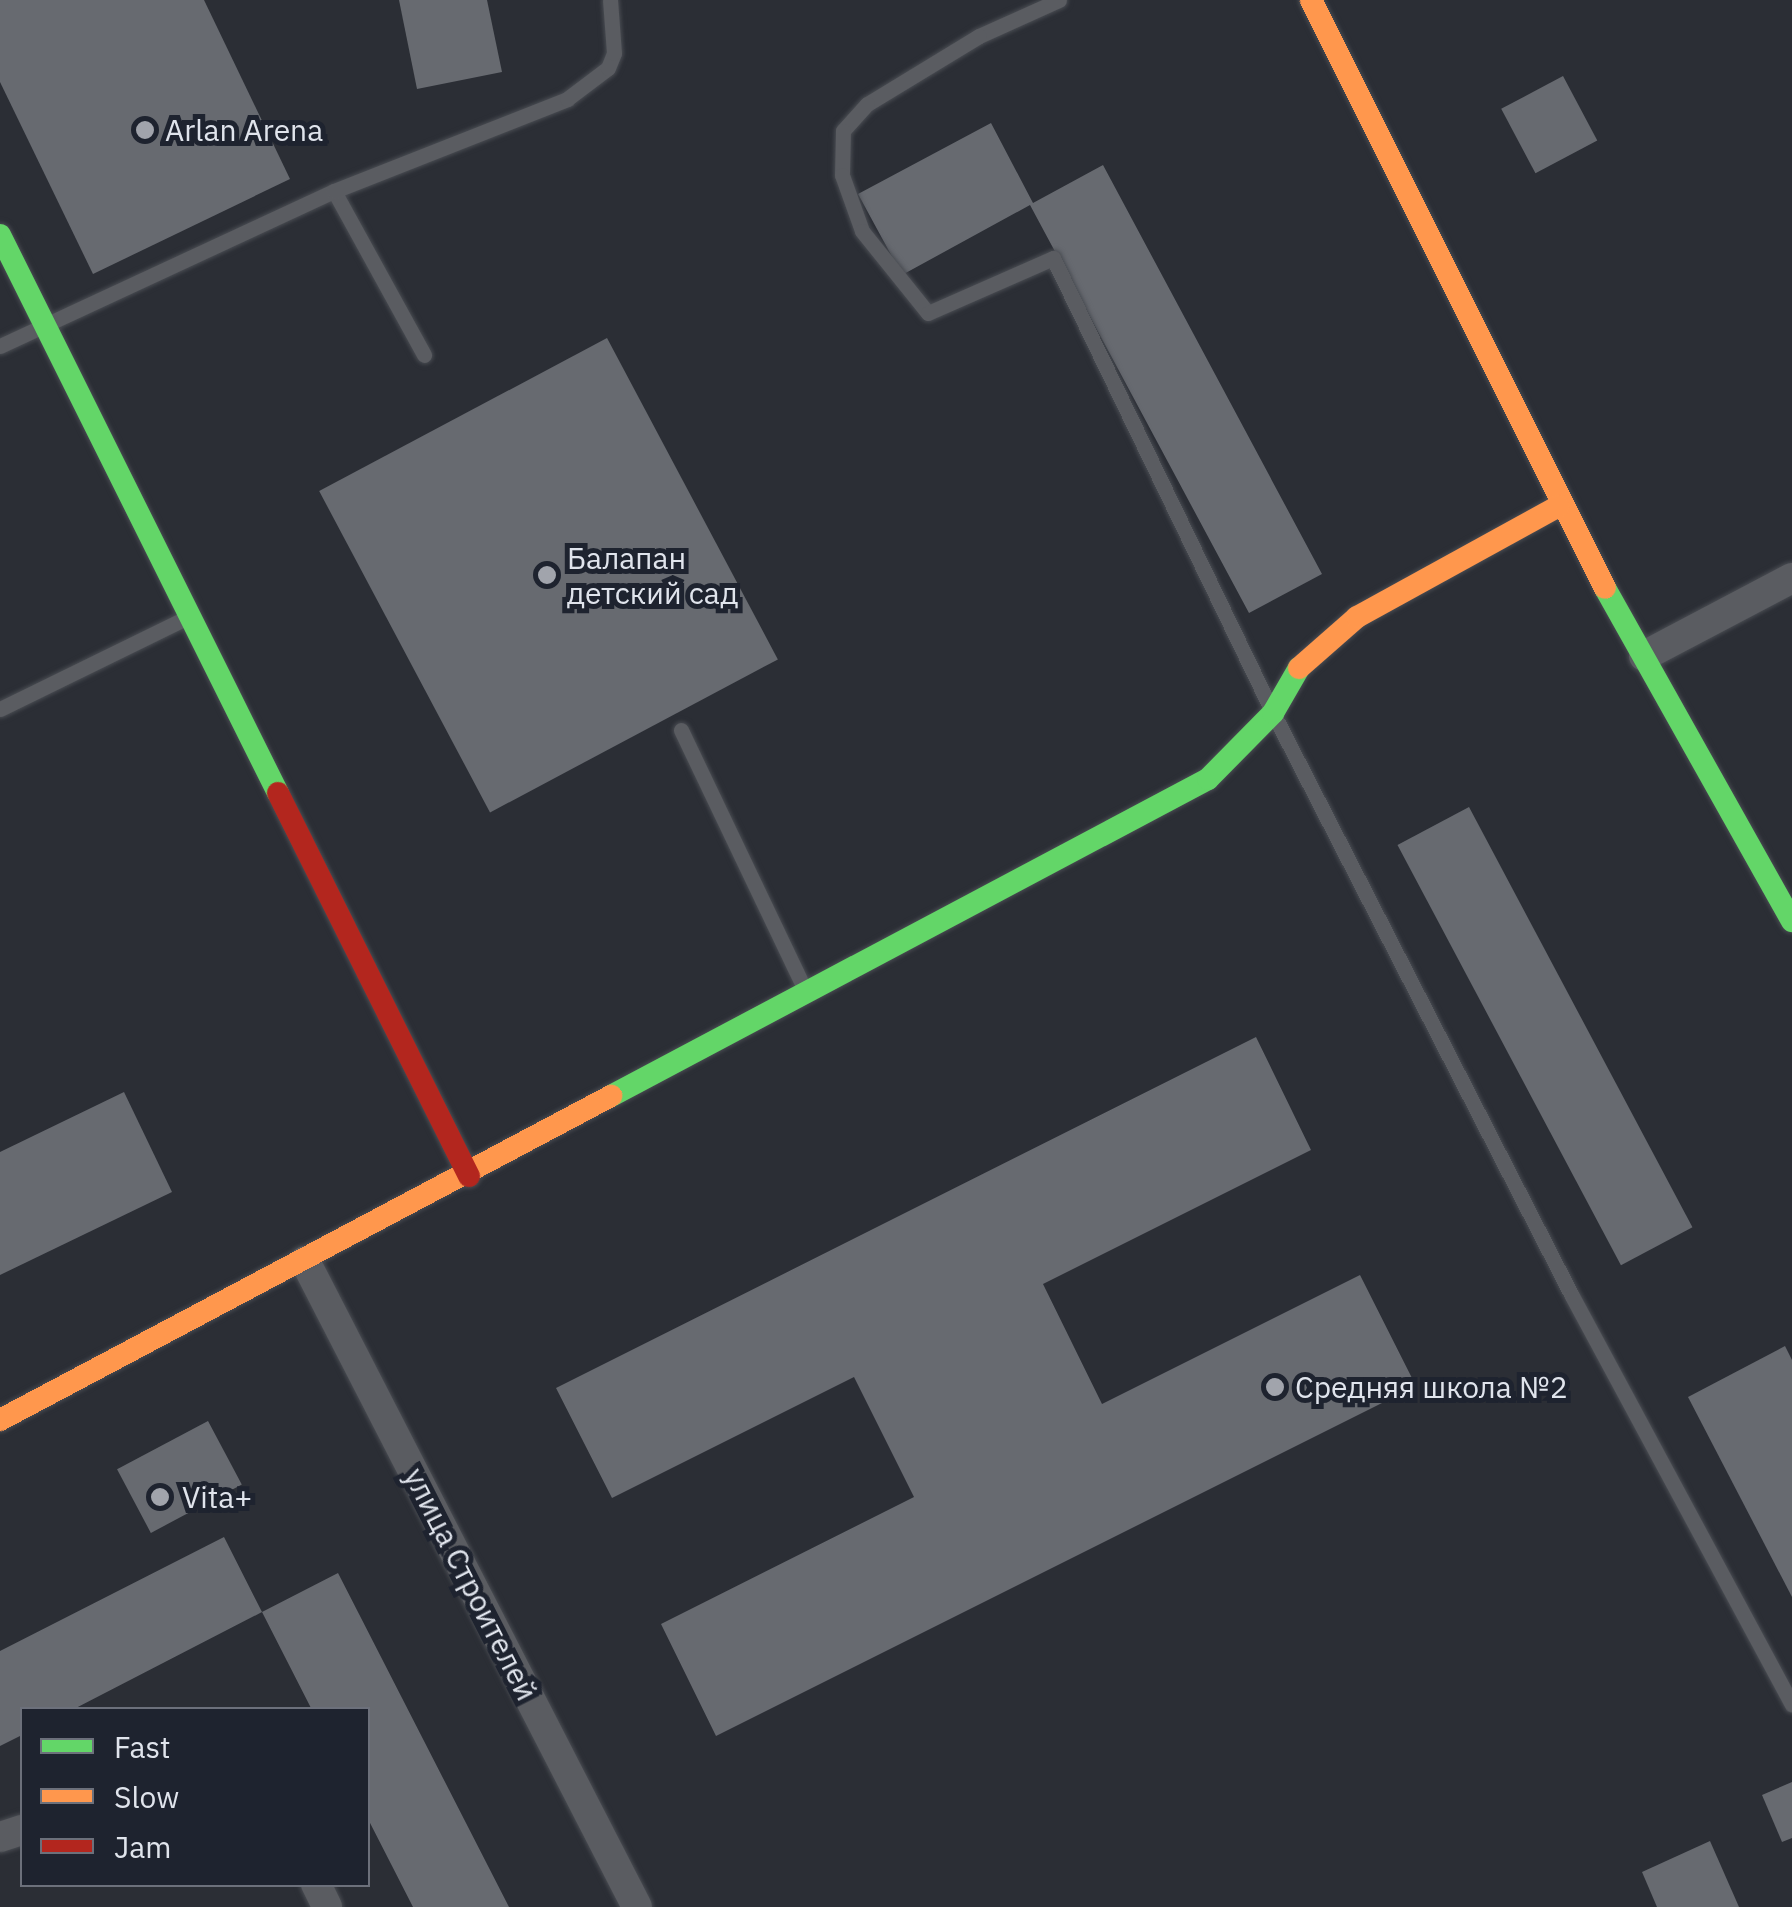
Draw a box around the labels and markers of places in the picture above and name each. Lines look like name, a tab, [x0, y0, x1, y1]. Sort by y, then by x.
place label: Arlan Arena	[165, 112, 323, 148]
marker: Arlan Arena	[134, 119, 156, 141]
place label: Балапан детский сад	[567, 540, 738, 610]
marker: Балапан детский сад	[536, 564, 558, 586]
place label: Средняя школа №2	[1295, 1369, 1568, 1405]
marker: Средняя школа №2	[1264, 1376, 1286, 1398]
place label: Vita+	[182, 1479, 252, 1515]
marker: Vita+	[147, 1484, 173, 1510]

